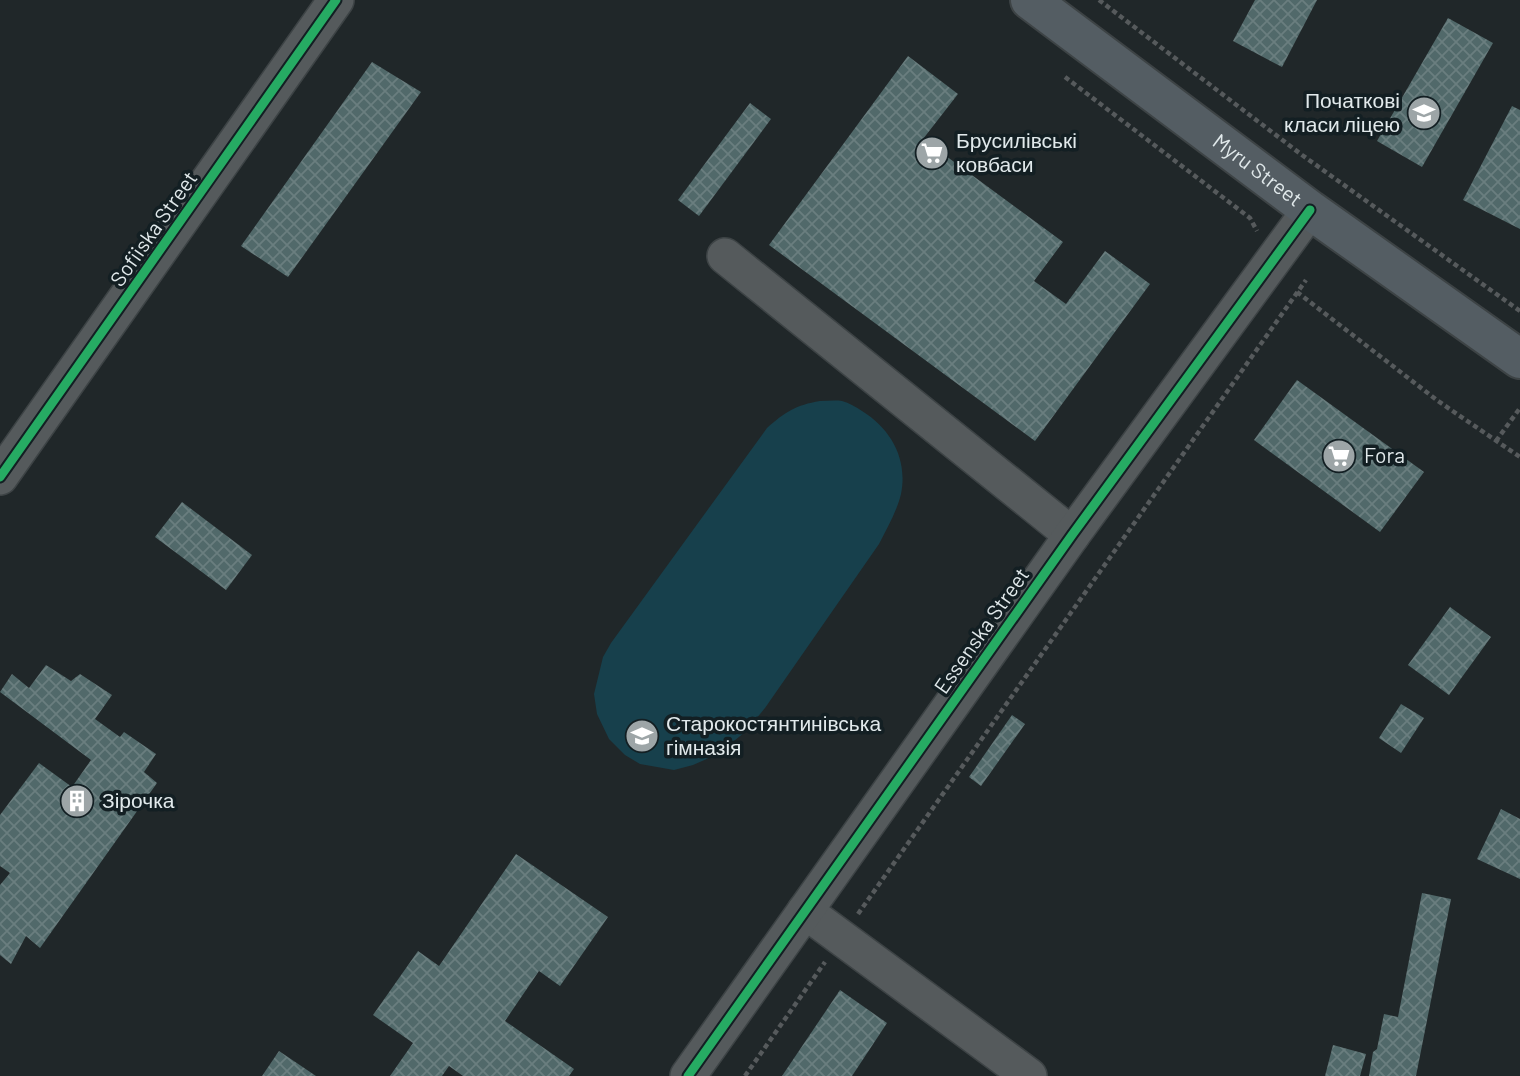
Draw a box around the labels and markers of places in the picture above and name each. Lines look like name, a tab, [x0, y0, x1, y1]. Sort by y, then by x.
place label: Початкові класи ліцею	[1284, 87, 1400, 136]
school or university icon: Початкові класи ліцею	[1405, 94, 1443, 132]
place label: Брусилівські ковбаси	[956, 127, 1077, 176]
supermarket icon: Брусилівські ковбаси	[913, 134, 951, 172]
supermarket icon: Fora	[1320, 437, 1358, 475]
place label: Fora	[1364, 442, 1405, 467]
place label: Старокостянтинівська гімназія	[666, 710, 881, 759]
school or university icon: Старокостянтинівська гімназія	[623, 717, 661, 755]
building icon: Зірочка	[58, 782, 96, 820]
place label: Зірочка	[102, 787, 175, 812]

